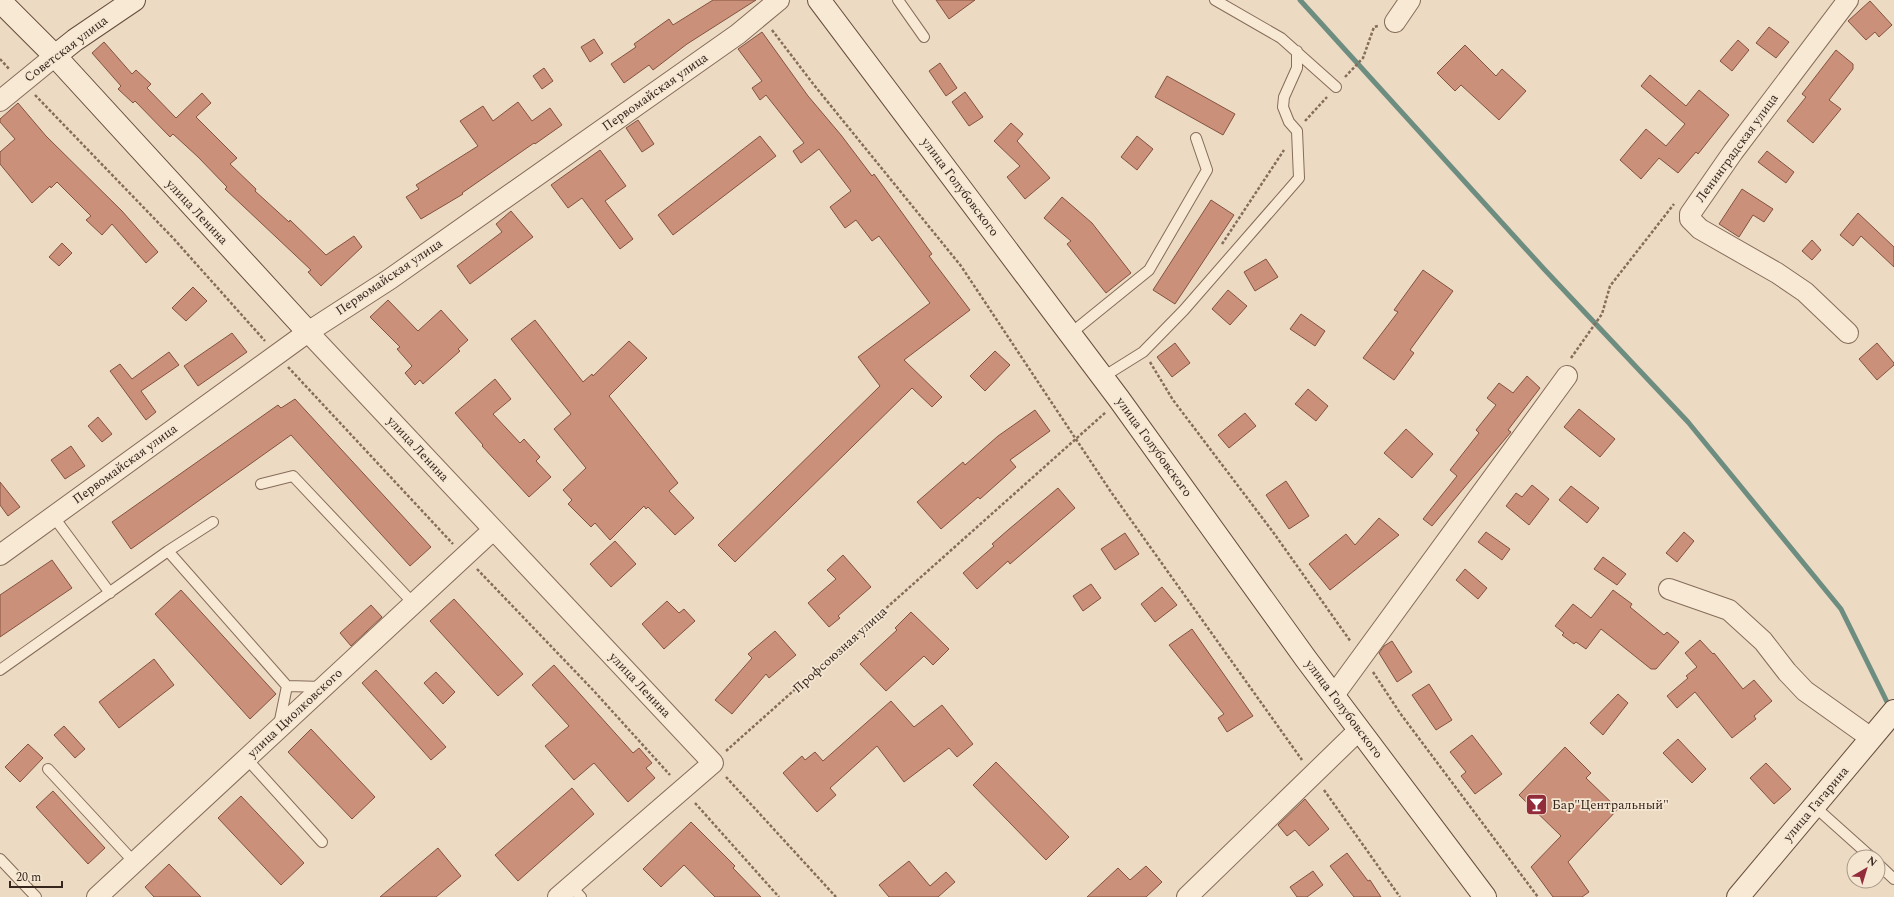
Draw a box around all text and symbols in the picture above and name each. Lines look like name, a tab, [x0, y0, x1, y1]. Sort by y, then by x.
street label: Советская улица	[20, 10, 113, 87]
street label: Первомайская улица	[598, 47, 713, 136]
street label: Ленинградская улица	[1691, 89, 1784, 207]
street label: улица Голубовского	[916, 133, 1004, 241]
street label: улица Ленина	[161, 174, 233, 250]
street label: Первомайская улица	[331, 233, 447, 320]
street label: улица Голубовского	[1110, 392, 1197, 501]
street label: улица Ленина	[382, 411, 454, 487]
street label: Первомайская улица	[68, 419, 182, 509]
street label: Профсоюзная улица	[788, 601, 892, 698]
street label: улица Ленина	[604, 647, 676, 723]
street label: улица Голубовского	[1300, 655, 1388, 763]
street label: улица Циолковского	[242, 663, 347, 763]
street label: улица Гагарина	[1778, 761, 1854, 847]
bar icon: Бар"Центральный"	[1523, 792, 1549, 818]
place label: Бар"Центральный"	[1552, 795, 1669, 815]
north arrow	[1846, 849, 1886, 889]
text: N	[1863, 852, 1881, 871]
scale bar	[10, 863, 62, 889]
text: 20 m	[16, 868, 41, 887]

